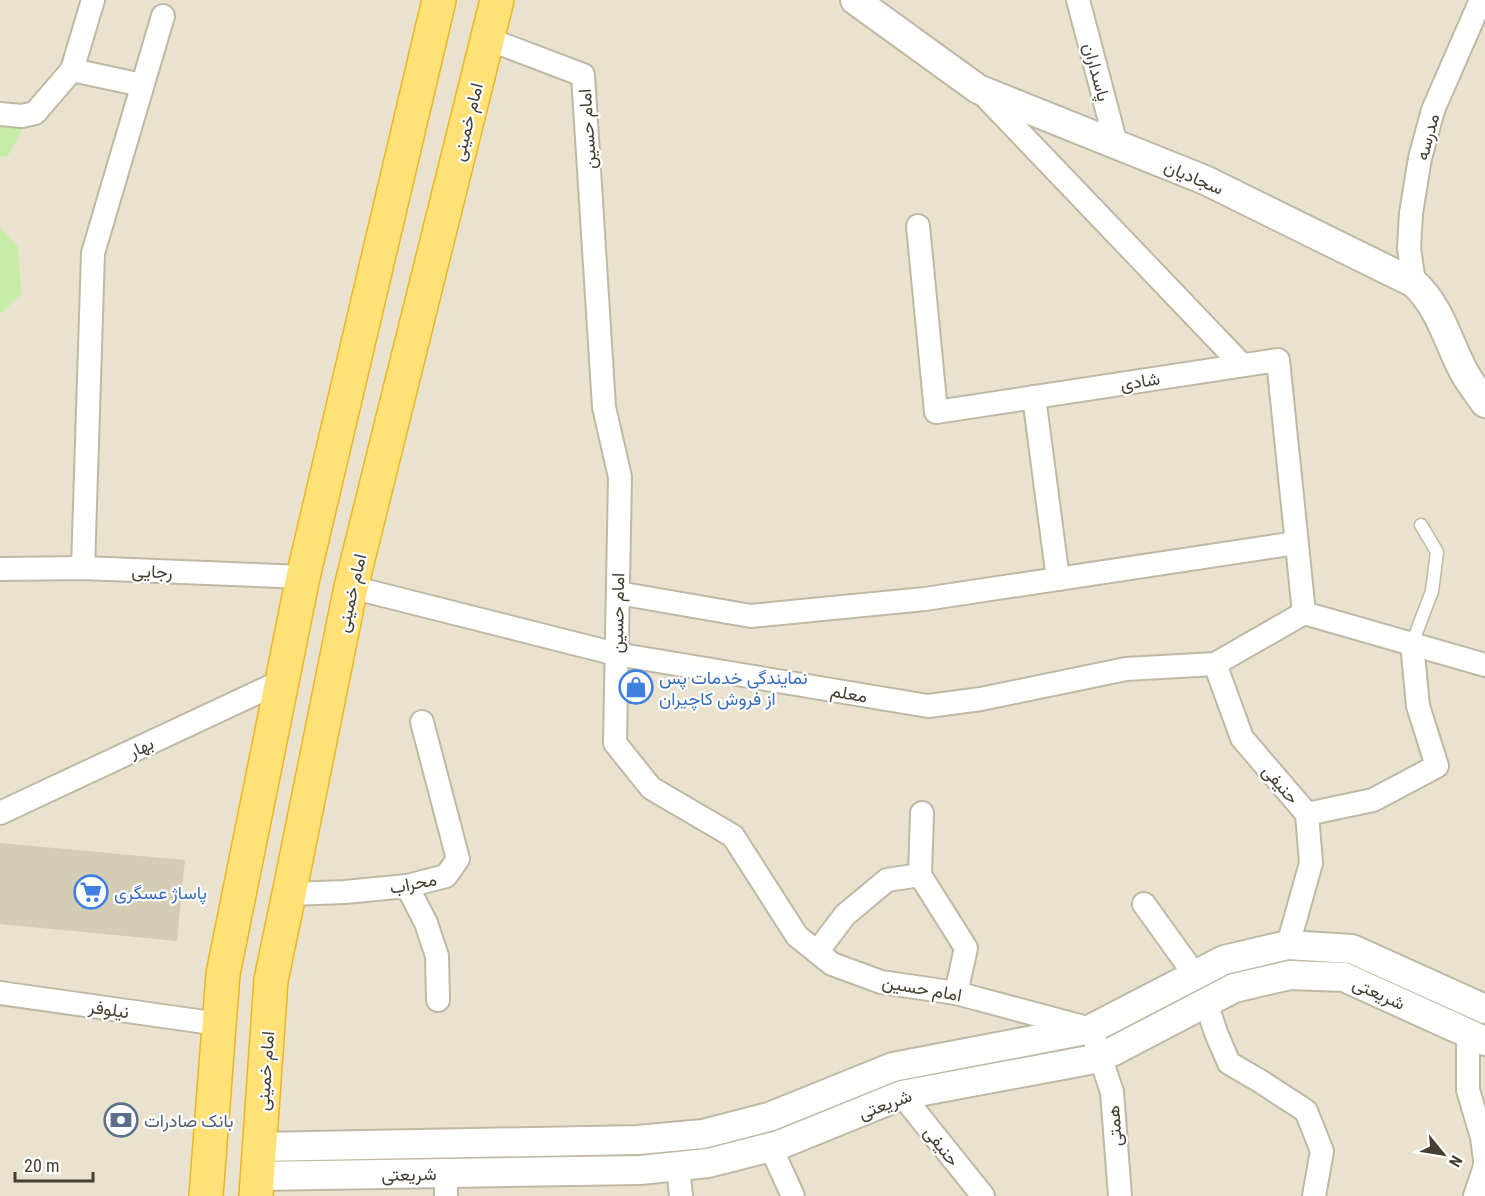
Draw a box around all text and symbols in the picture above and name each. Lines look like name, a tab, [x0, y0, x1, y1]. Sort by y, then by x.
street label: پاسداران	[1077, 41, 1115, 104]
street label: امام خمینی	[447, 81, 489, 164]
street label: امام حسین	[574, 88, 602, 170]
street label: مدرسه	[1411, 111, 1444, 163]
street label: سجادیان	[1161, 155, 1227, 199]
street label: شادی	[1118, 367, 1162, 396]
street label: امام خمینی	[332, 552, 372, 635]
street label: رجایی	[131, 560, 173, 583]
street label: امام حسین	[606, 572, 630, 654]
place label: نمایندگی خدمات پس از فروش کاچیران	[659, 667, 808, 711]
shop icon: نمایندگی خدمات پس از فروش کاچیران	[618, 669, 654, 705]
street label: معلم	[829, 679, 869, 709]
street label: بهار	[124, 732, 157, 763]
street label: حنیفی	[1257, 760, 1304, 809]
street label: محراب	[388, 868, 439, 899]
supermarket icon: پاساژ عسگری	[73, 874, 109, 910]
place label: پاساژ عسگری	[114, 882, 207, 905]
street label: امام حسین	[880, 971, 964, 1007]
street label: شریعتی	[1349, 972, 1408, 1015]
street label: نیلوفر	[86, 996, 131, 1023]
street label: امام خمینی	[252, 1030, 280, 1112]
street label: شریعتی	[855, 1085, 915, 1124]
bank icon: بانک صادرات	[103, 1102, 139, 1138]
street label: همتی	[1102, 1105, 1127, 1147]
place label: بانک صادرات	[144, 1110, 233, 1132]
street label: حنیفی	[919, 1122, 964, 1171]
north arrow	[1413, 1124, 1473, 1184]
scale bar	[15, 1145, 93, 1183]
text: N	[1445, 1152, 1466, 1170]
text: 20 m	[24, 1155, 59, 1176]
street label: شریعتی	[381, 1163, 437, 1186]

